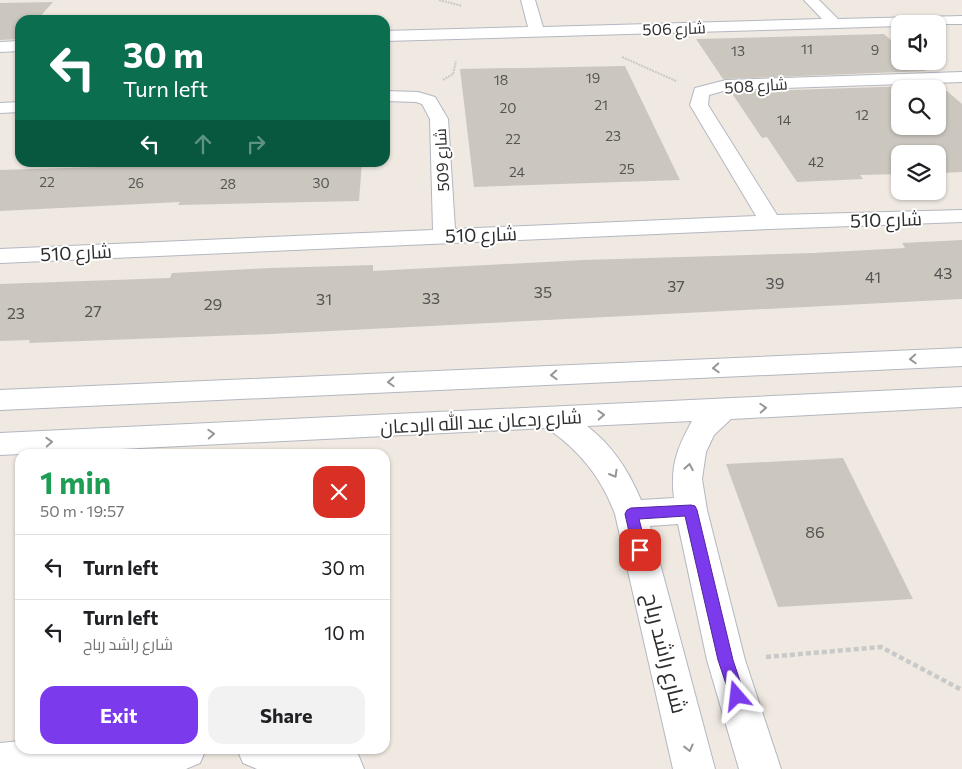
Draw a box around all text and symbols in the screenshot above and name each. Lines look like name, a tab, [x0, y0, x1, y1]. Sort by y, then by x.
map controls	[891, 15, 946, 200]
button: sound	[891, 15, 946, 70]
street label: شارع 506	[642, 17, 706, 42]
text: 30 m	[123, 32, 204, 75]
icon: left	[40, 35, 105, 100]
house number: 11	[801, 40, 813, 57]
house number: 9	[871, 41, 879, 58]
house number: 13	[731, 42, 745, 59]
house number: 19	[586, 69, 600, 86]
house number: 18	[494, 71, 508, 88]
street label: شارع 508	[724, 73, 788, 100]
text: Turn left	[123, 75, 208, 102]
button: search	[891, 80, 946, 135]
house number: 21	[594, 96, 608, 113]
house number: 20	[500, 99, 516, 116]
house number: 12	[855, 106, 869, 123]
house number: 14	[777, 111, 792, 128]
house number: 23	[605, 127, 621, 144]
street label: شارع 509	[430, 128, 455, 192]
icon: left	[136, 130, 164, 158]
icon: ahead	[189, 130, 217, 158]
icon: right	[242, 130, 270, 158]
house number: 22	[505, 130, 521, 147]
button: layers	[891, 145, 946, 200]
house number: 42	[808, 153, 824, 170]
house number: 25	[619, 160, 635, 177]
house number: 24	[509, 163, 526, 180]
house number: 22	[39, 173, 55, 190]
house number: 26	[128, 174, 144, 191]
house number: 30	[312, 174, 330, 191]
house number: 28	[220, 175, 236, 192]
street label: شارع 510	[850, 206, 922, 235]
street label: شارع 510	[445, 221, 517, 250]
street label: شارع 510	[40, 239, 113, 268]
house number: 43	[934, 263, 952, 282]
house number: 41	[865, 267, 881, 286]
house number: 39	[766, 273, 784, 292]
house number: 37	[667, 276, 685, 295]
house number: 35	[534, 282, 552, 301]
house number: 33	[422, 288, 440, 307]
house number: 31	[316, 289, 332, 308]
house number: 29	[204, 294, 222, 313]
house number: 27	[84, 301, 102, 320]
house number: 23	[7, 303, 25, 322]
one-way arrow	[909, 354, 917, 364]
one-way arrow	[712, 362, 720, 373]
one-way arrow	[549, 370, 557, 380]
one-way arrow	[387, 377, 395, 388]
one-way arrow	[759, 402, 767, 413]
street label: شارع ردعان عبد الله الردعان	[380, 404, 583, 441]
one-way arrow	[597, 410, 605, 421]
one-way arrow	[208, 429, 215, 439]
one-way arrow	[45, 436, 53, 447]
text: 1 min	[40, 463, 111, 500]
one-way arrow	[683, 463, 693, 472]
button: close	[313, 466, 365, 518]
one-way arrow	[608, 469, 618, 478]
text: 50 m · 19:57	[40, 501, 125, 520]
house number: 86	[805, 522, 825, 541]
pin	[619, 529, 661, 571]
icon: arrive	[626, 536, 654, 564]
icon: left	[40, 553, 68, 581]
text: Turn left	[83, 556, 158, 579]
text: 30 m	[322, 556, 365, 579]
street label: شارع راشد رباح	[636, 590, 694, 717]
text: Turn left	[83, 606, 158, 629]
icon: left	[40, 618, 68, 646]
text: 10 m	[324, 621, 365, 644]
text: شارع راشد رباح	[83, 634, 173, 653]
position arrow	[710, 669, 762, 721]
button: Exit	[40, 686, 198, 744]
button: Share	[208, 686, 365, 744]
one-way arrow	[683, 744, 694, 753]

